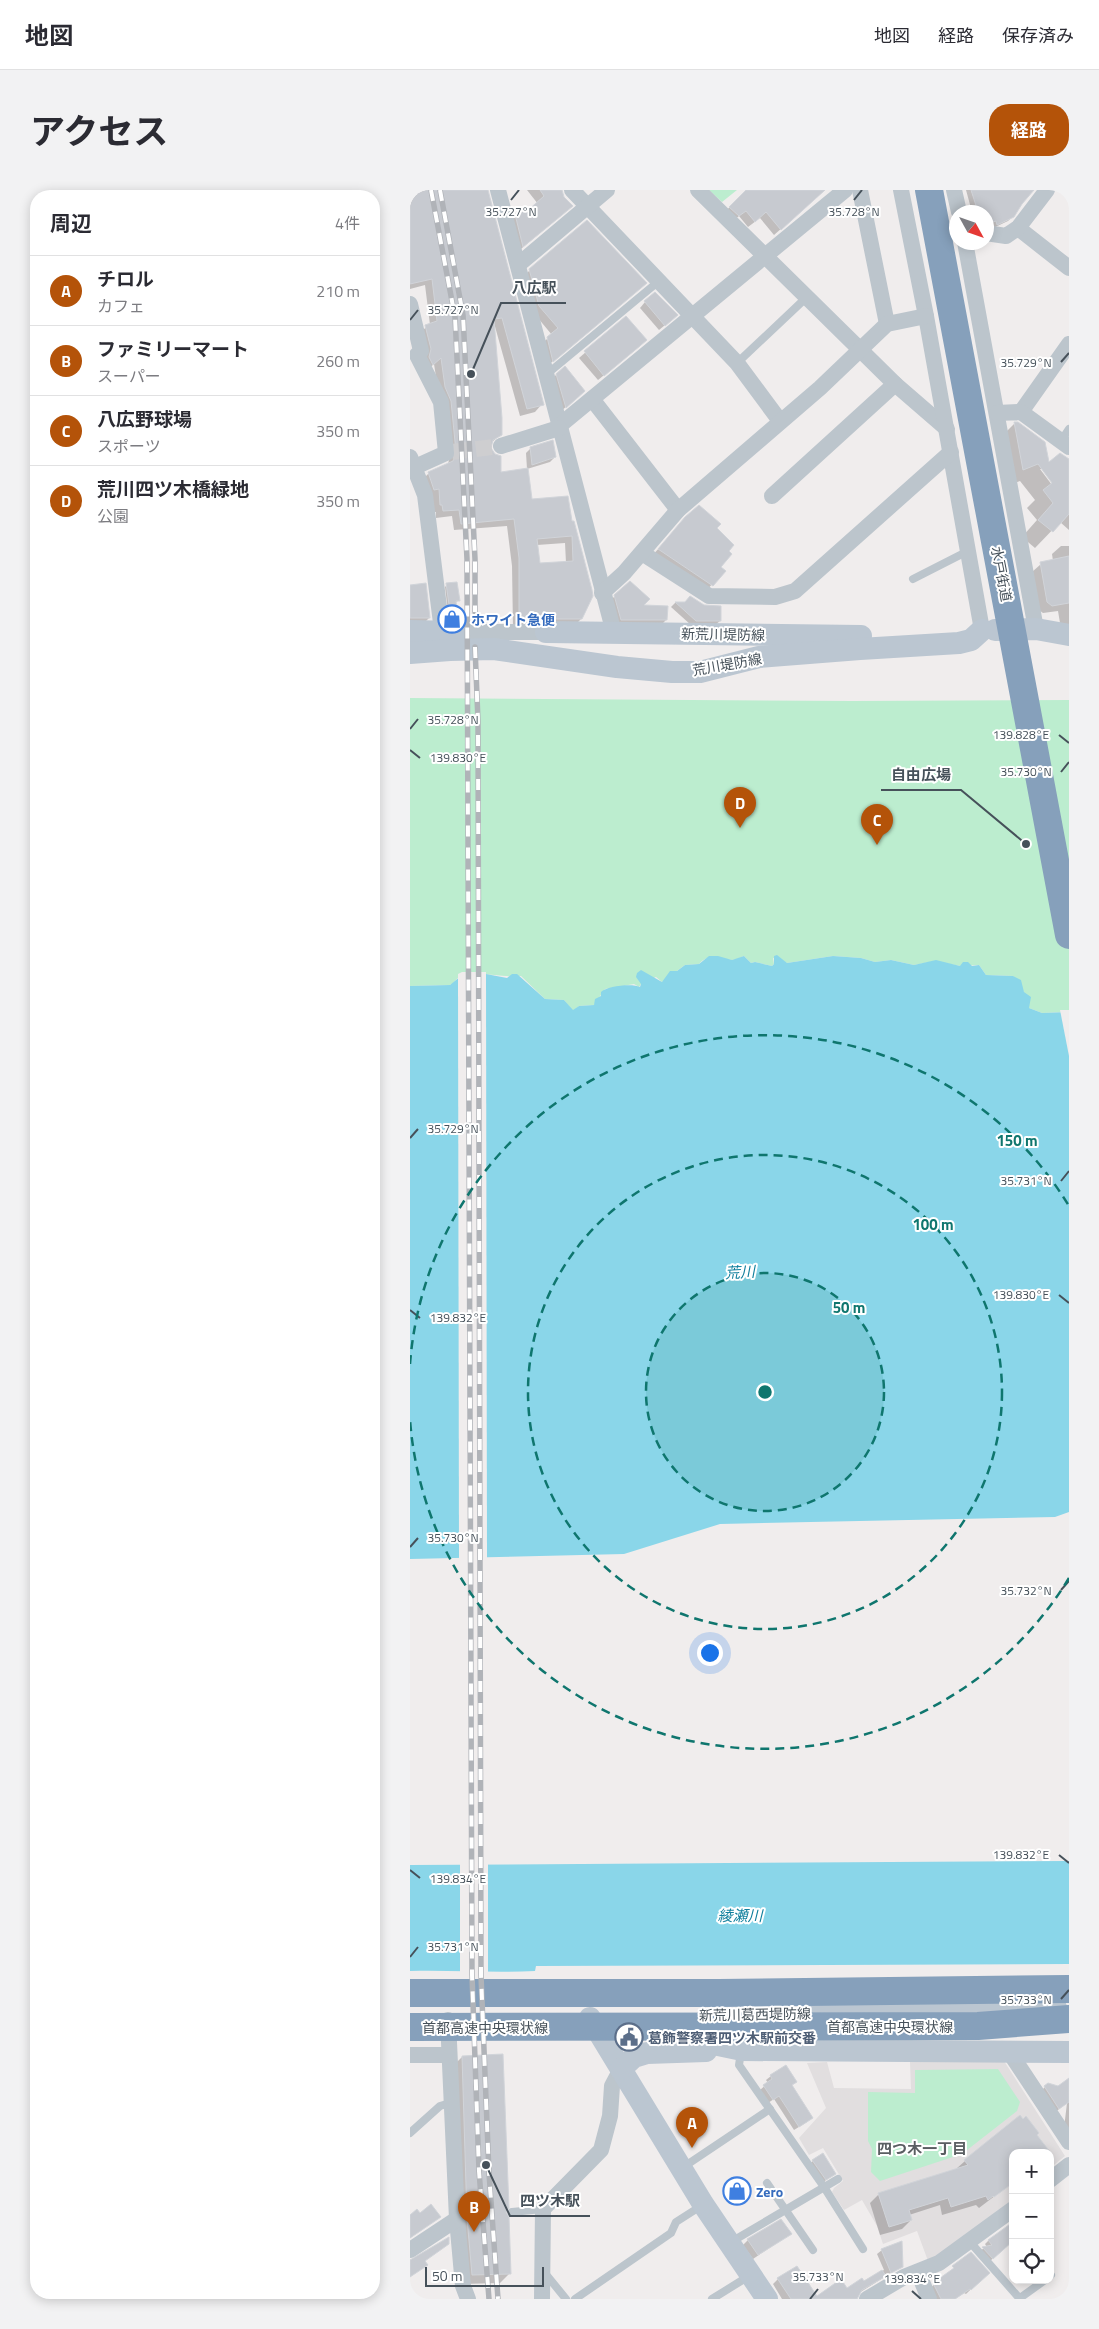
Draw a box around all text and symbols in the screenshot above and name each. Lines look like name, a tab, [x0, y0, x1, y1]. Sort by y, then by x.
text: 地図	[25, 17, 73, 53]
text: 地図	[874, 22, 910, 49]
text: 経路	[938, 22, 974, 49]
text: 保存済み	[1002, 22, 1074, 49]
text: アクセス	[30, 104, 168, 158]
button: 経路	[989, 104, 1069, 156]
text: 35.727°N	[485, 202, 537, 221]
text: 35.728°N	[828, 202, 880, 221]
north arrow	[949, 205, 994, 250]
text: 周辺	[50, 207, 92, 239]
text: 4件	[335, 211, 360, 235]
text: チロル	[97, 264, 154, 293]
callout: 八広駅	[501, 273, 566, 303]
text: 八広駅	[511, 276, 557, 299]
text: A	[61, 279, 71, 303]
text: 210 m	[316, 279, 360, 303]
text: カフェ	[97, 294, 145, 318]
text: 35.727°N	[427, 300, 479, 319]
text: ファミリーマート	[97, 334, 249, 363]
text: B	[61, 349, 71, 373]
text: 260 m	[316, 349, 360, 373]
text: 35.729°N	[1000, 353, 1052, 372]
text: スーパー	[97, 364, 161, 388]
text: 八広野球場	[97, 404, 192, 433]
text: C	[62, 419, 70, 443]
text: 350 m	[316, 419, 360, 443]
text: スポーツ	[97, 434, 161, 458]
text: 荒川四ツ木橋緑地	[97, 474, 249, 503]
text: D	[61, 489, 71, 513]
text: 350 m	[316, 489, 360, 513]
text: 公園	[97, 504, 129, 528]
street label: 水戸街道	[986, 545, 1018, 603]
shop icon: ホワイト急便	[437, 604, 467, 634]
place label: ホワイト急便	[471, 609, 555, 630]
street label: 新荒川堤防線	[681, 623, 765, 645]
street label: 荒川堤防線	[691, 648, 763, 680]
text: 35.728°N	[427, 710, 479, 729]
text: 139.828°E	[993, 725, 1049, 744]
text: 139.830°E	[430, 748, 486, 767]
callout: 自由広場	[881, 760, 961, 790]
text: 35.730°N	[1000, 762, 1052, 781]
text: 自由広場	[891, 763, 951, 786]
pin: D	[724, 787, 756, 828]
pin: C	[861, 804, 893, 845]
text: 35.729°N	[427, 1119, 479, 1138]
text: 150 m	[996, 1129, 1038, 1152]
text: 35.731°N	[1000, 1171, 1052, 1190]
text: 100 m	[912, 1213, 954, 1236]
water label: 荒川	[724, 1260, 758, 1284]
text: 139.830°E	[993, 1285, 1049, 1304]
text: 50 m	[833, 1296, 865, 1319]
text: 139.832°E	[430, 1308, 486, 1327]
centre of rings	[756, 1383, 774, 1401]
text: 35.730°N	[427, 1528, 479, 1547]
text: 35.732°N	[1000, 1581, 1052, 1600]
your location	[697, 1640, 723, 1666]
text: 139.832°E	[993, 1845, 1049, 1864]
text: 139.834°E	[430, 1869, 486, 1888]
water label: 綾瀬川	[717, 1904, 764, 1927]
text: 35.731°N	[427, 1937, 479, 1956]
text: 35.733°N	[1000, 1990, 1052, 2009]
street label: 新荒川葛西堤防線	[699, 2003, 811, 2025]
street label: 首都高速中央環状線	[827, 2016, 953, 2037]
street label: 首都高速中央環状線	[422, 2017, 548, 2038]
public building icon: 葛飾警察署四ツ木駅前交番	[614, 2022, 644, 2052]
place label: 葛飾警察署四ツ木駅前交番	[648, 2027, 816, 2048]
pin: A	[676, 2107, 708, 2148]
district label: 四つ木一丁目	[877, 2137, 967, 2160]
map controls	[1009, 2149, 1054, 2284]
button: +	[1009, 2149, 1054, 2194]
shop icon: Zero	[722, 2176, 752, 2206]
place label: Zero	[756, 2181, 783, 2202]
callout: 四ツ木駅	[510, 2186, 590, 2216]
text: 四ツ木駅	[520, 2189, 580, 2212]
pin: B	[458, 2191, 490, 2232]
button: −	[1009, 2194, 1054, 2239]
button: locate	[1009, 2239, 1054, 2284]
scale bar	[425, 2264, 544, 2287]
text: 50 m	[432, 2265, 462, 2286]
text: 35.733°N	[792, 2267, 844, 2286]
text: 139.834°E	[884, 2269, 940, 2288]

